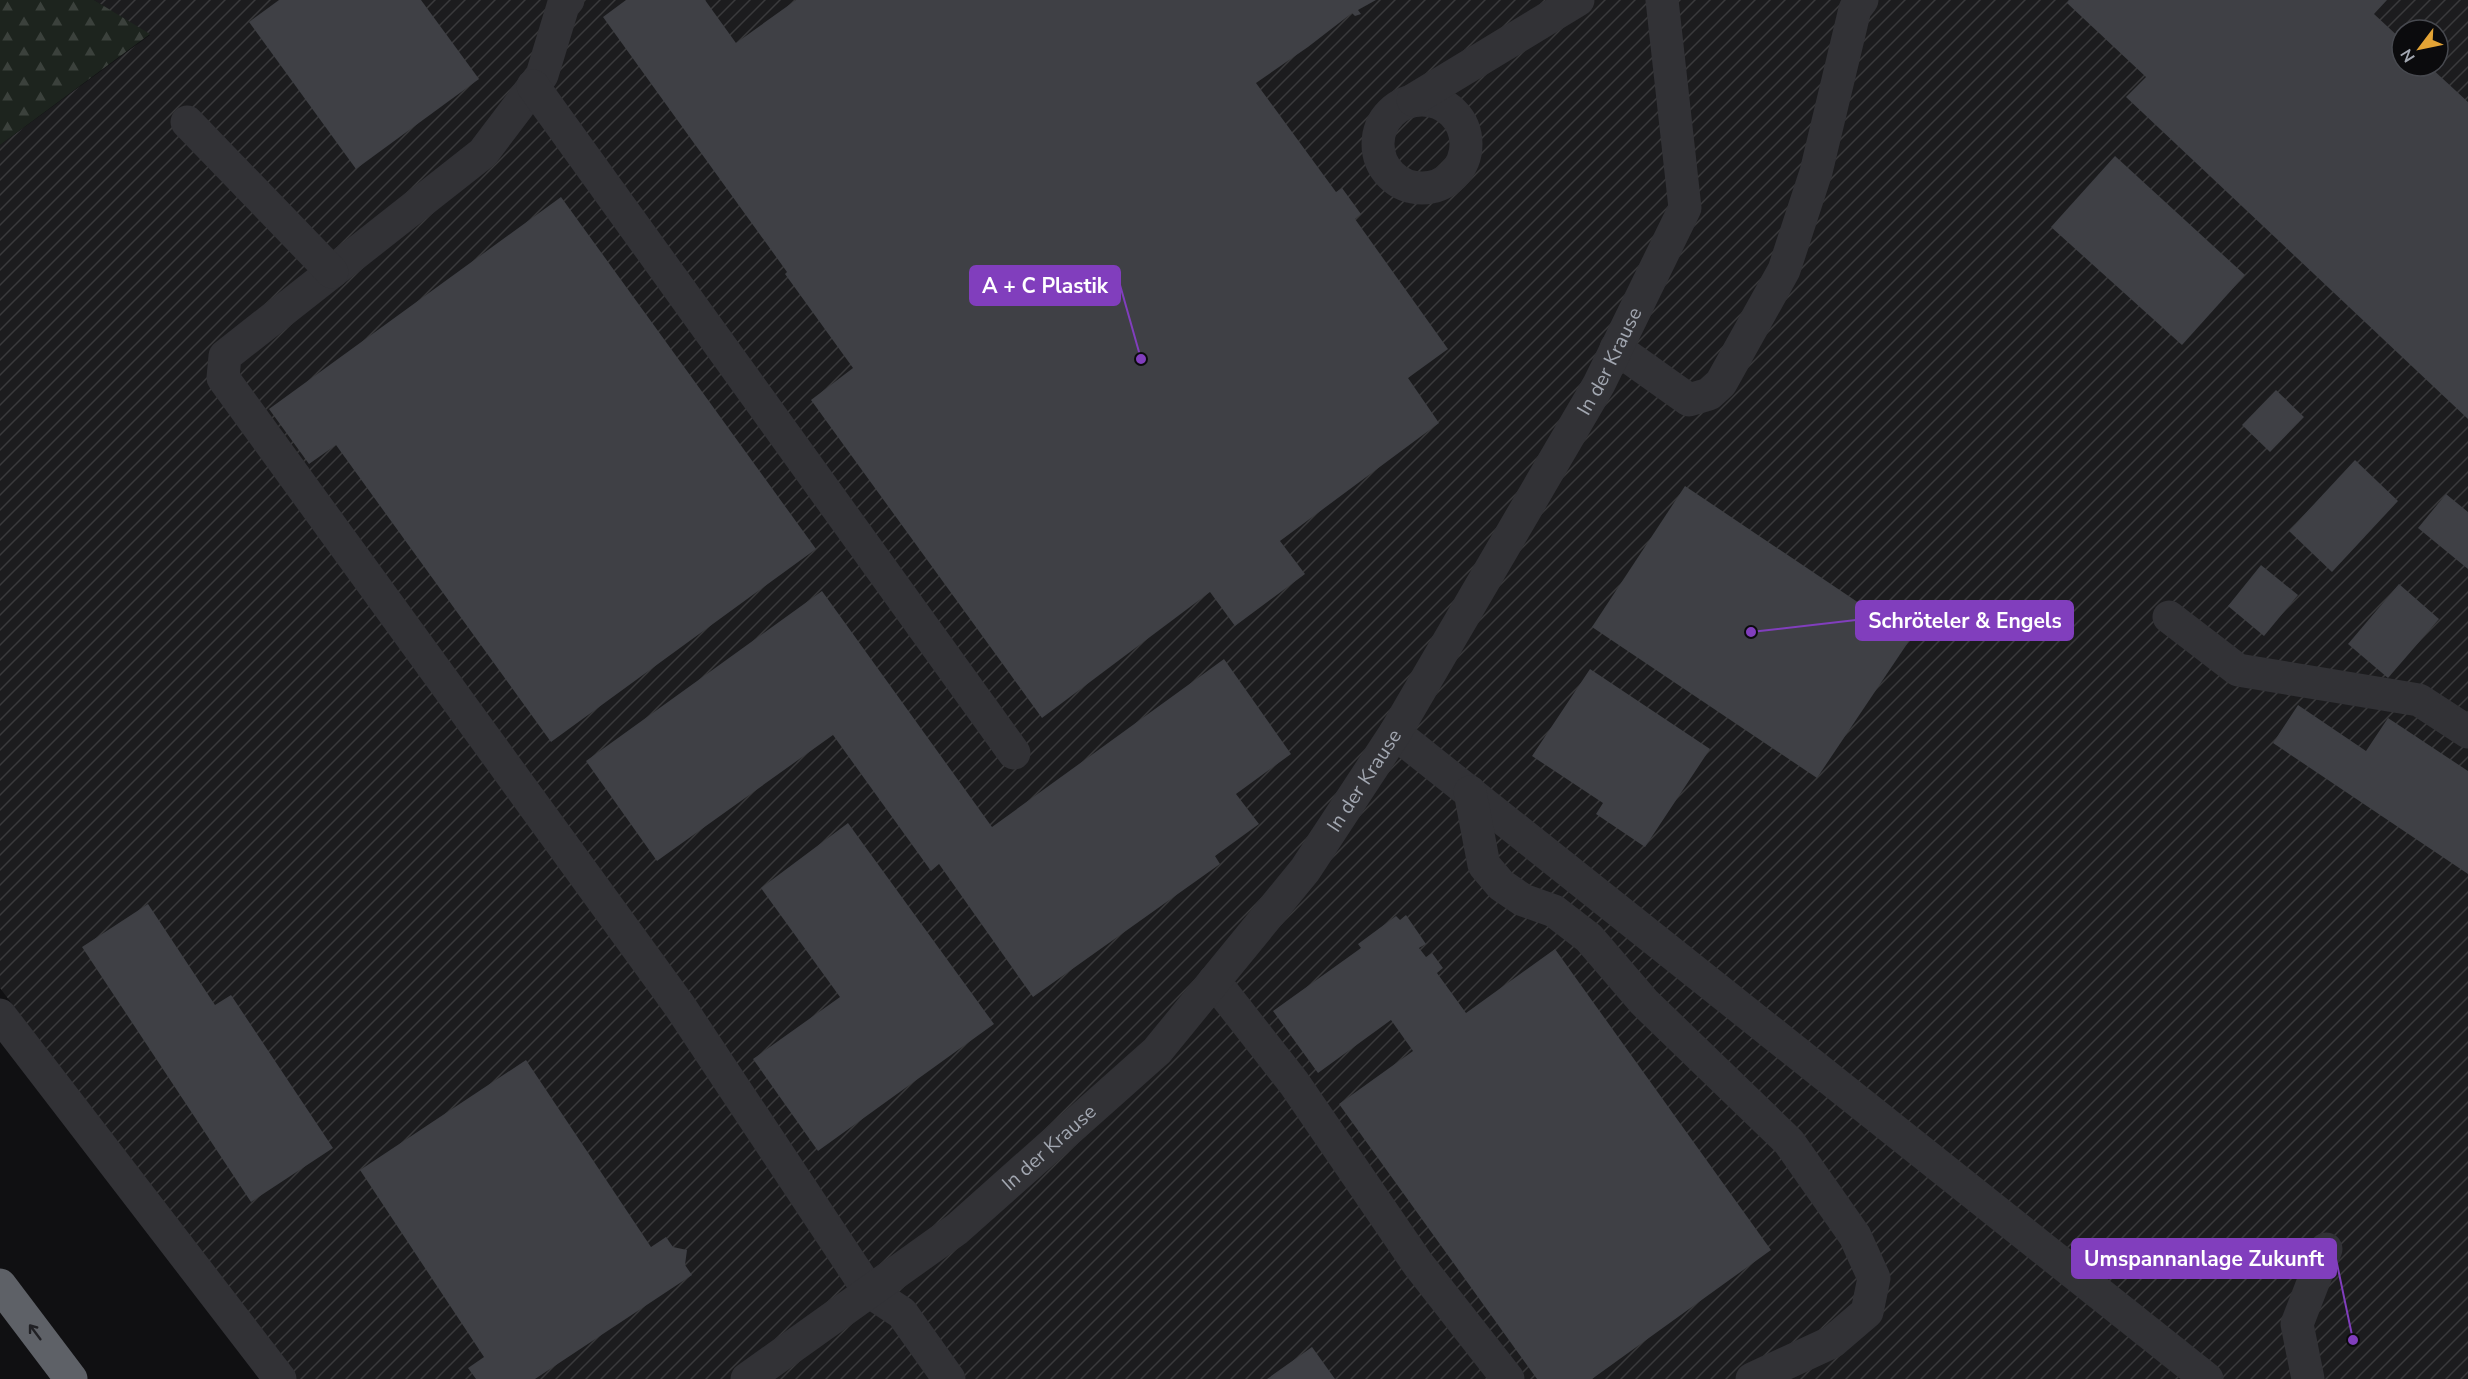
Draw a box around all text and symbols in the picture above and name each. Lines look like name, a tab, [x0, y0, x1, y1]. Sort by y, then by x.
north arrow	[2390, 18, 2450, 78]
text: N	[2396, 45, 2421, 66]
callout: A + C Plastik	[970, 266, 1120, 305]
text: A + C Plastik	[982, 272, 1109, 300]
street label: In der Krause	[1570, 302, 1648, 420]
callout: Schröteler & Engels	[1856, 601, 2073, 640]
text: Schröteler & Engels	[1868, 607, 2062, 635]
street label: In der Krause	[1320, 724, 1408, 837]
street label: In der Krause	[996, 1098, 1102, 1197]
callout: Umspannanlage Zukunft	[2072, 1239, 2336, 1278]
text: Umspannanlage Zukunft	[2084, 1245, 2325, 1273]
one-way arrow	[29, 1325, 42, 1341]

